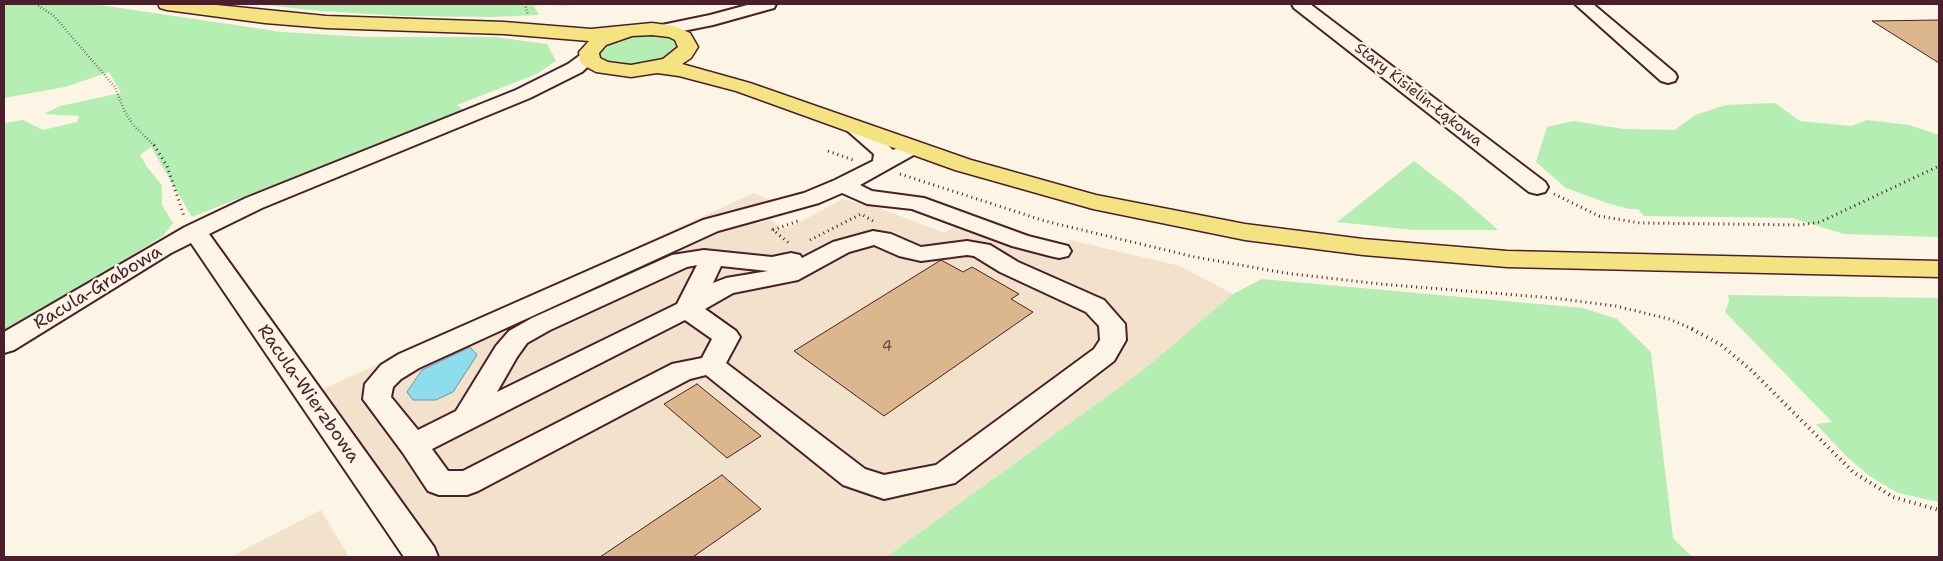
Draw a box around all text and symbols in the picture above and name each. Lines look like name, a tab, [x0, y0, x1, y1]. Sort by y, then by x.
street label: Stary Kisielin-Łąkowa	[1351, 40, 1485, 150]
street label: Racula-Grabowa	[30, 241, 166, 335]
street label: Racula-Wierzbowa	[252, 321, 364, 467]
house number: 4	[882, 338, 892, 356]

